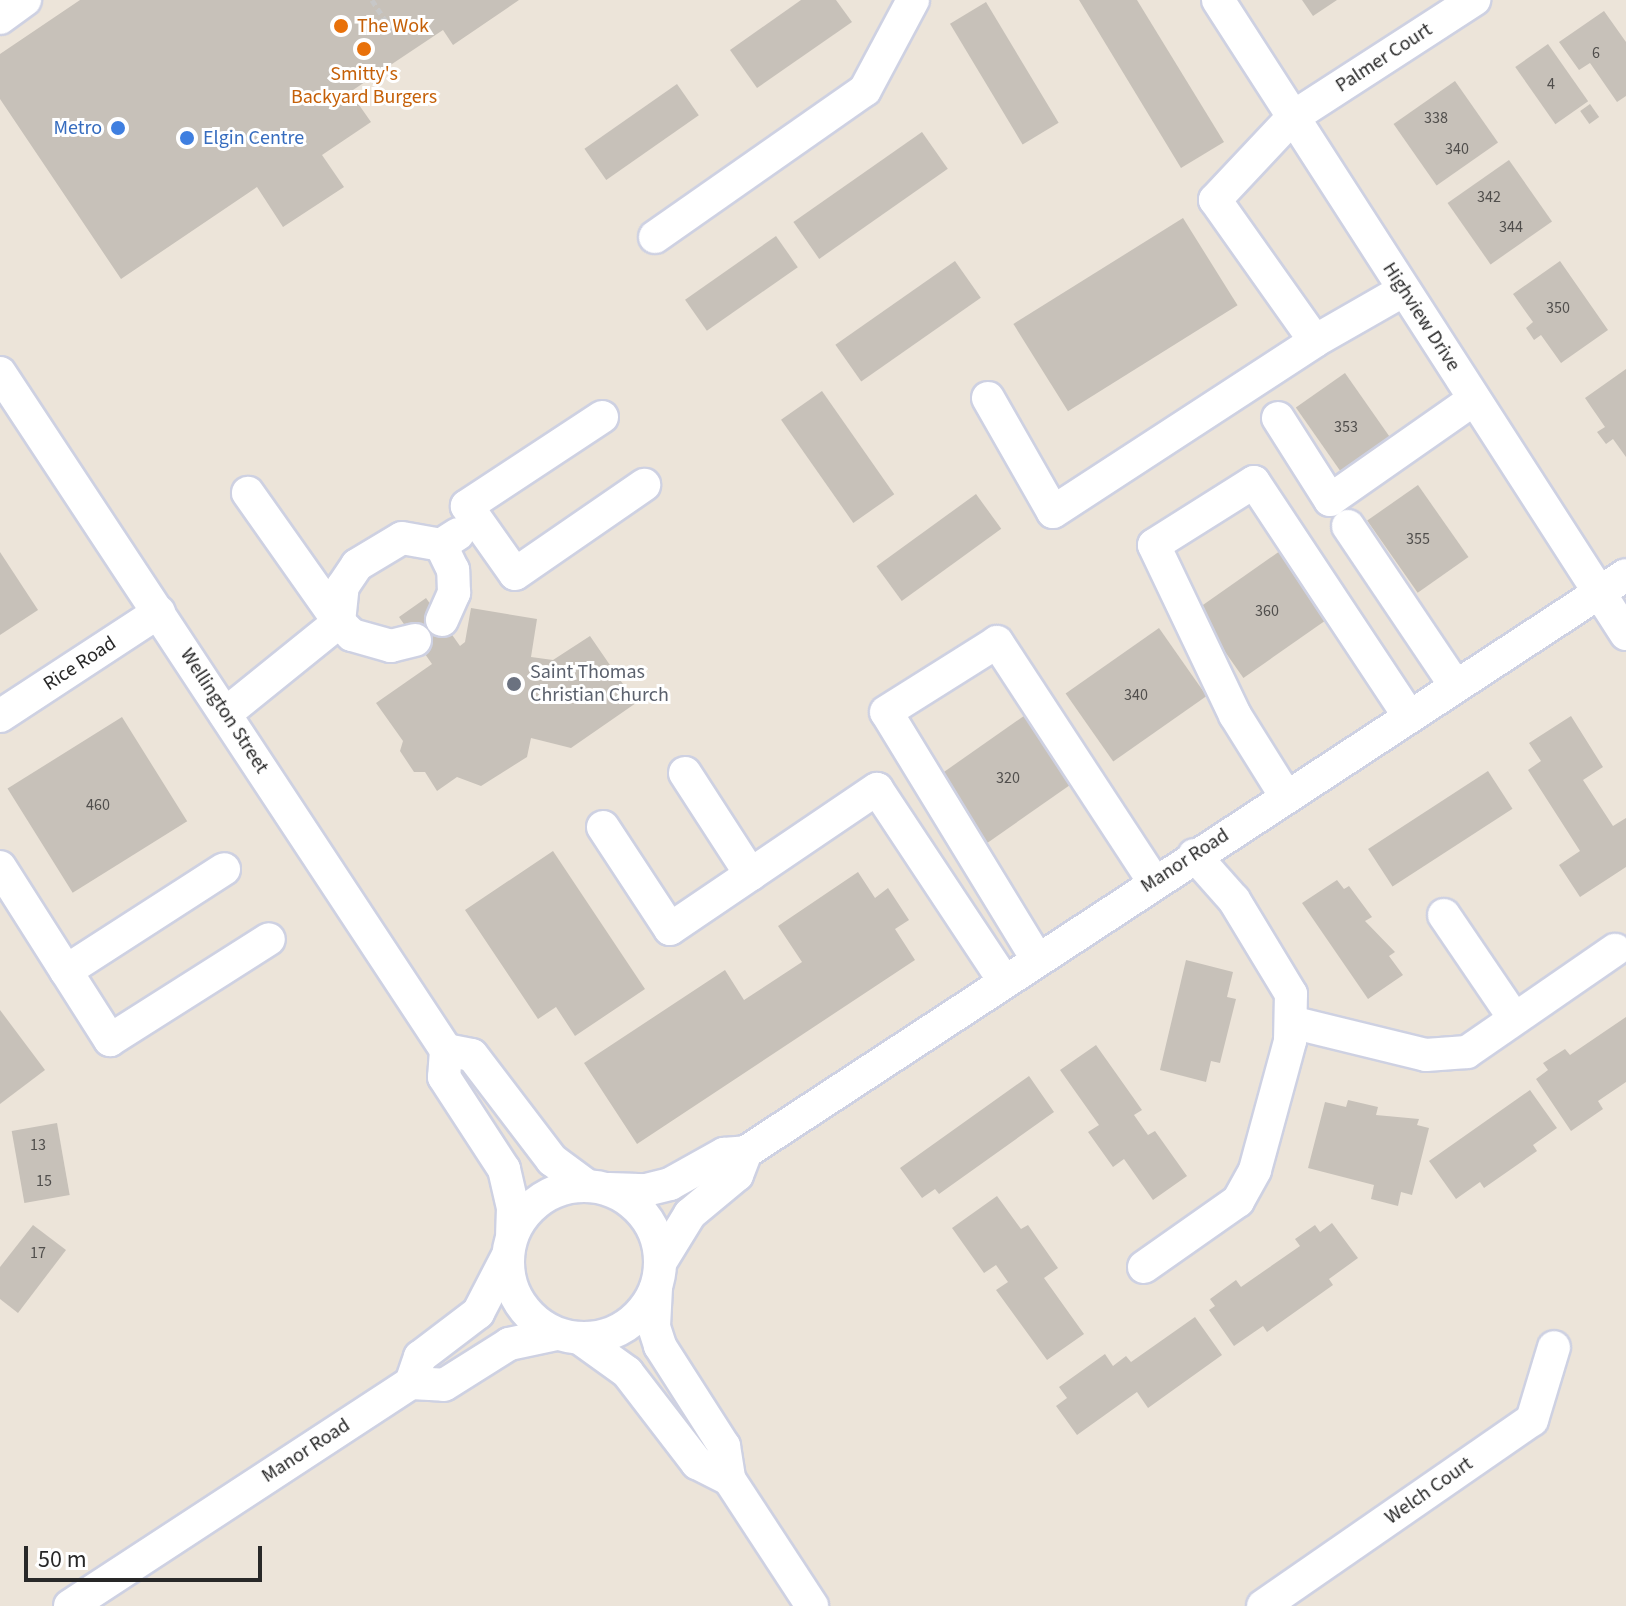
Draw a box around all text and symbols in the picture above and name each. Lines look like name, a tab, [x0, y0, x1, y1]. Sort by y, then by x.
place label: The Wok	[357, 14, 429, 38]
marker: The Wok	[332, 17, 350, 35]
street label: Palmer Court	[1331, 18, 1437, 98]
marker: Smitty's Backyard Burgers	[355, 40, 373, 58]
house number: 6	[1592, 43, 1600, 63]
place label: Smitty's Backyard Burgers	[291, 62, 437, 109]
house number: 4	[1547, 74, 1555, 94]
house number: 338	[1424, 108, 1448, 128]
place label: Metro	[53, 116, 102, 140]
marker: Metro	[109, 119, 127, 137]
place label: Elgin Centre	[203, 126, 304, 150]
marker: Elgin Centre	[178, 129, 196, 147]
house number: 340	[1445, 139, 1469, 159]
house number: 342	[1477, 187, 1501, 207]
house number: 344	[1499, 217, 1523, 237]
street label: Highview Drive	[1377, 258, 1465, 376]
house number: 350	[1546, 298, 1570, 318]
house number: 353	[1334, 417, 1358, 437]
house number: 355	[1406, 529, 1430, 549]
house number: 360	[1255, 601, 1279, 621]
street label: Rice Road	[39, 632, 121, 696]
street label: Wellington Street	[175, 644, 273, 778]
place label: Saint Thomas Christian Church	[530, 660, 669, 707]
marker: Saint Thomas Christian Church	[505, 675, 523, 693]
house number: 340	[1124, 685, 1148, 705]
house number: 320	[996, 768, 1020, 788]
house number: 460	[86, 795, 110, 815]
street label: Manor Road	[1136, 824, 1234, 898]
house number: 13	[30, 1135, 46, 1155]
house number: 15	[36, 1171, 52, 1191]
house number: 17	[30, 1243, 46, 1263]
street label: Manor Road	[257, 1414, 355, 1488]
street label: Welch Court	[1381, 1452, 1477, 1530]
scale bar	[28, 1530, 266, 1580]
text: 50 m	[38, 1542, 87, 1577]

